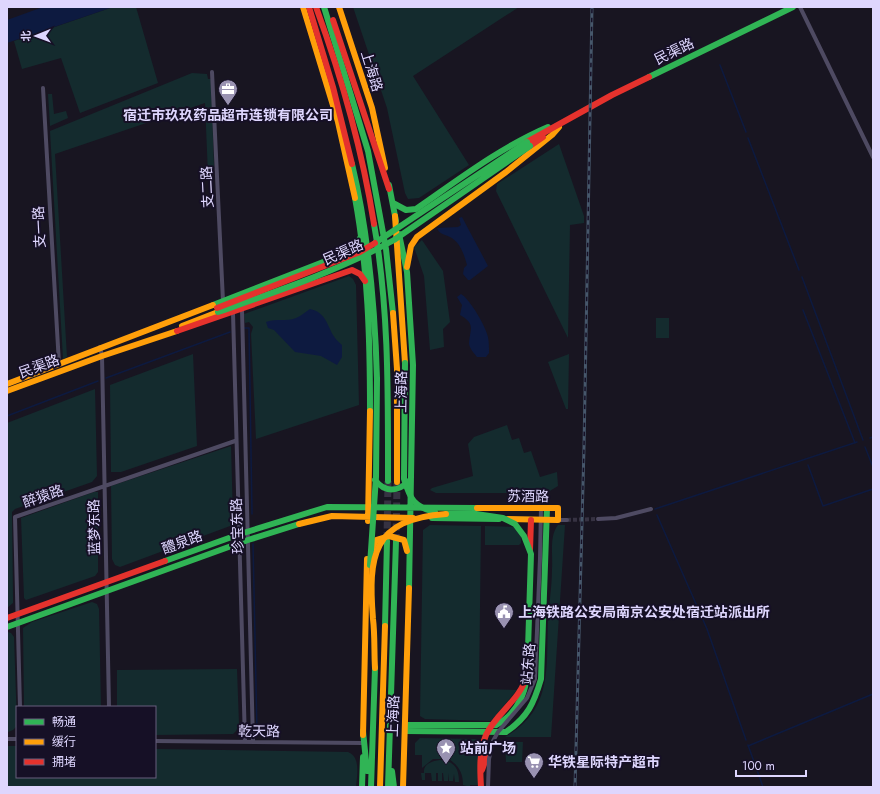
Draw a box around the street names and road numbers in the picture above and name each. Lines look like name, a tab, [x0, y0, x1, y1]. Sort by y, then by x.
street label: 民渠路	[651, 33, 697, 69]
street label: 上海路	[356, 48, 388, 94]
street label: 支二路	[196, 166, 218, 208]
street label: 支一路	[28, 206, 50, 248]
street label: 民渠路	[320, 234, 366, 270]
street label: 民渠路	[16, 349, 62, 383]
street label: 上海路	[391, 371, 411, 413]
street label: 醉猿路	[20, 480, 66, 512]
street label: 苏酒路	[507, 486, 549, 506]
street label: 珍宝东路	[226, 498, 248, 554]
street label: 蓝梦东路	[84, 499, 104, 555]
street label: 醴泉路	[159, 525, 205, 559]
street label: 站东路	[516, 642, 540, 686]
street label: 上海路	[382, 695, 404, 737]
street label: 乾天路	[238, 721, 280, 741]

